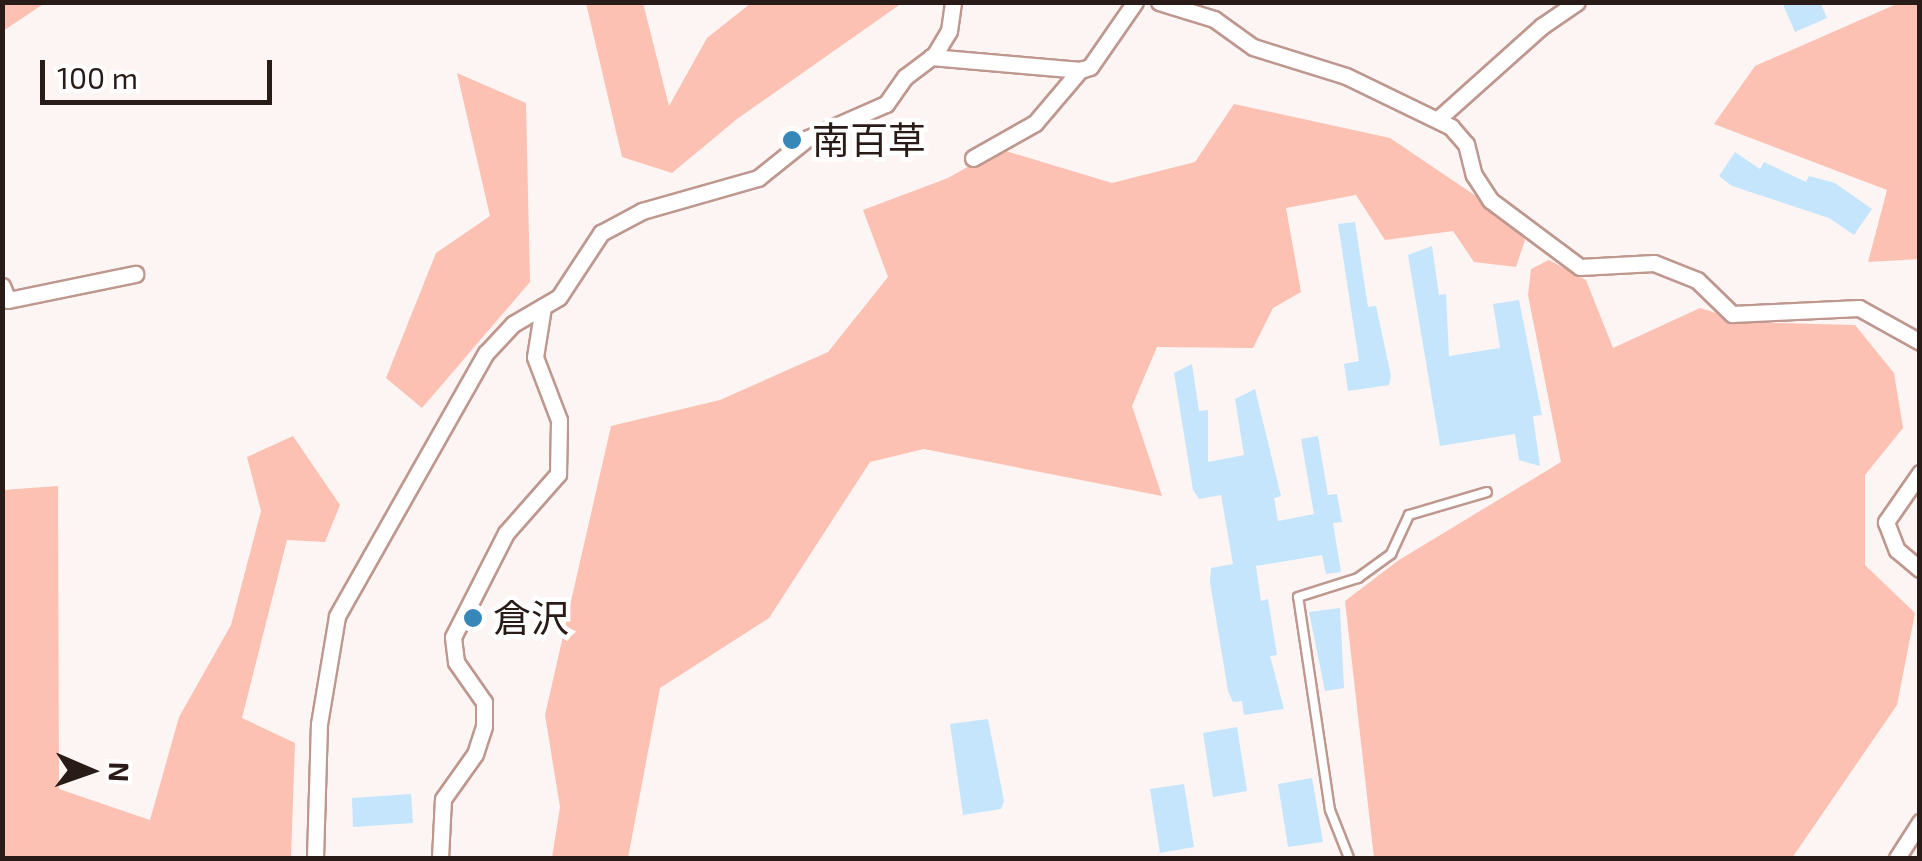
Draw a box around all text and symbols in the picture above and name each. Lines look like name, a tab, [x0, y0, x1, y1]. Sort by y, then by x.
scale bar	[45, 40, 278, 102]
text: 100 m	[57, 59, 138, 95]
place label: 南百草	[812, 117, 926, 163]
marker: 南百草	[781, 129, 803, 151]
place label: 倉沢	[493, 595, 569, 641]
marker: 倉沢	[462, 607, 484, 629]
north arrow	[40, 721, 140, 821]
text: N	[103, 761, 137, 783]

